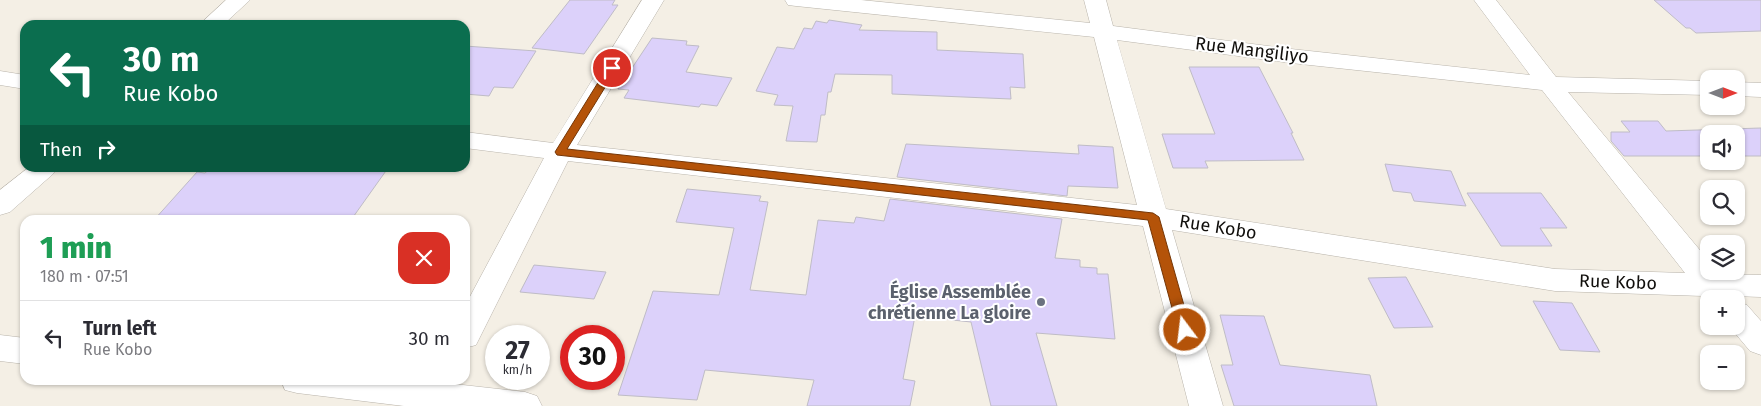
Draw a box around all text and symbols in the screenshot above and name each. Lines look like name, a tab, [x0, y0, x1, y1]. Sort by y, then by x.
street label: Rue Mangiliyo	[1194, 32, 1310, 68]
text: 30 m	[123, 38, 200, 80]
icon: left	[40, 40, 105, 105]
pin	[591, 47, 633, 89]
icon: arrive	[598, 54, 626, 82]
north arrow	[1700, 70, 1745, 115]
map controls	[1700, 70, 1745, 390]
text: Rue Kobo	[123, 80, 218, 107]
button: sound	[1700, 125, 1745, 170]
icon: right	[92, 135, 120, 163]
text: Then	[40, 138, 82, 161]
button: search	[1700, 180, 1745, 225]
street label: Rue Kobo	[1178, 210, 1258, 244]
text: 1 min	[40, 230, 112, 266]
button: close	[398, 232, 450, 284]
button: layers	[1700, 235, 1745, 280]
text: 180 m · 07:51	[40, 267, 129, 286]
street label: Rue Kobo	[1579, 270, 1657, 294]
place label: Église Assemblée chrétienne La gloire	[868, 280, 1031, 324]
button: +	[1700, 290, 1745, 335]
marker: Église Assemblée chrétienne La gloire	[1035, 296, 1047, 308]
position arrow	[1158, 303, 1210, 355]
text: Turn left	[83, 317, 157, 340]
icon: left	[40, 324, 68, 352]
speed limit sign: 30	[560, 325, 625, 390]
text: 30 m	[409, 327, 450, 350]
text: 27	[505, 336, 530, 366]
text: Rue Kobo	[83, 340, 152, 359]
button: −	[1700, 345, 1745, 390]
text: km/h	[503, 363, 532, 377]

